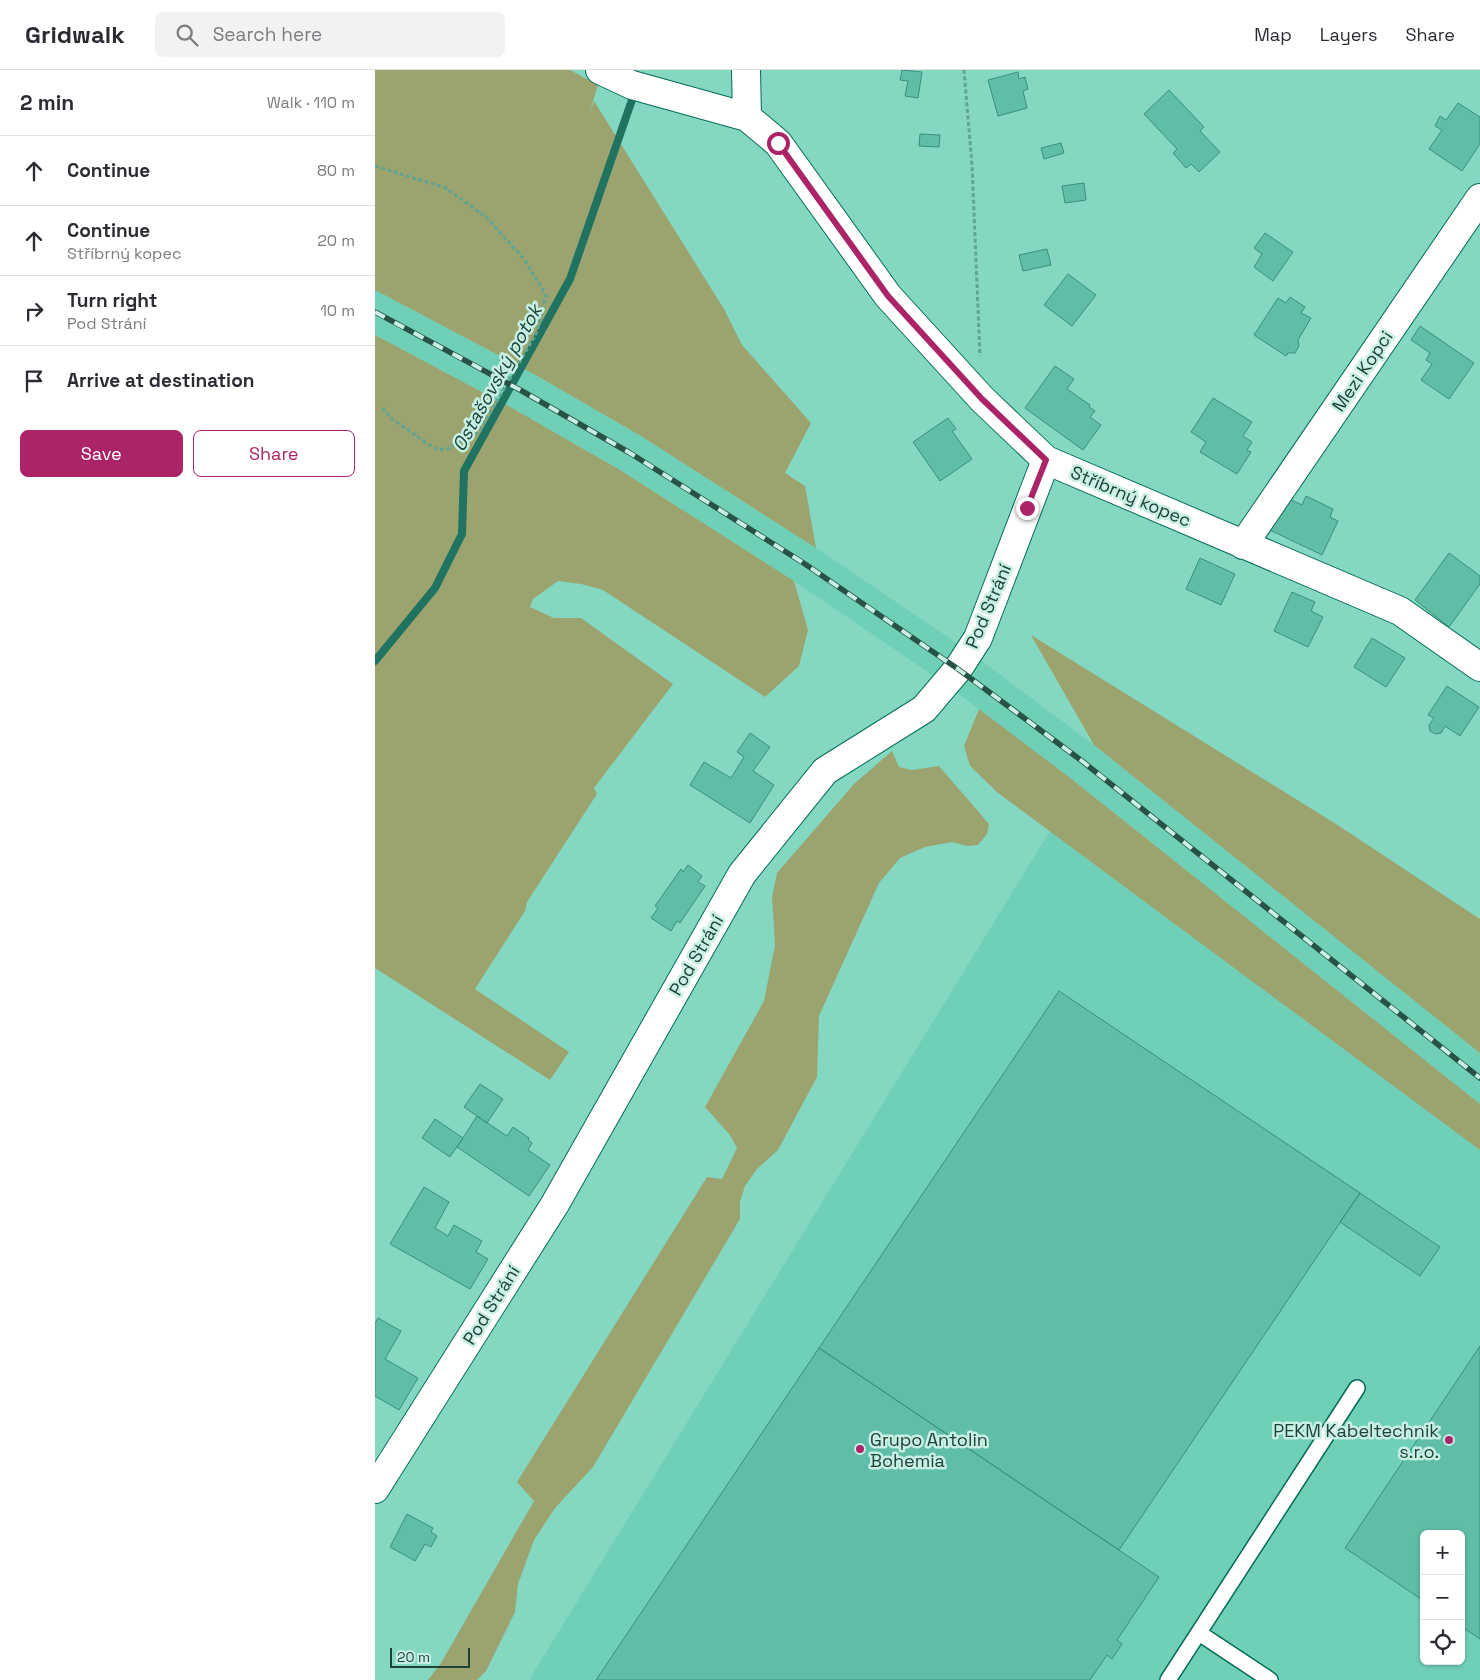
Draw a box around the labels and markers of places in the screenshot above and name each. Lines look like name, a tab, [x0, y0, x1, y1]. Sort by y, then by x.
place label: PEKM Kabeltechnik s.r.o.	[1273, 1419, 1439, 1463]
place label: Grupo Antolin Bohemia	[870, 1428, 988, 1472]
marker: PEKM Kabeltechnik s.r.o.	[1443, 1434, 1455, 1446]
marker: Grupo Antolin Bohemia	[854, 1443, 866, 1455]

